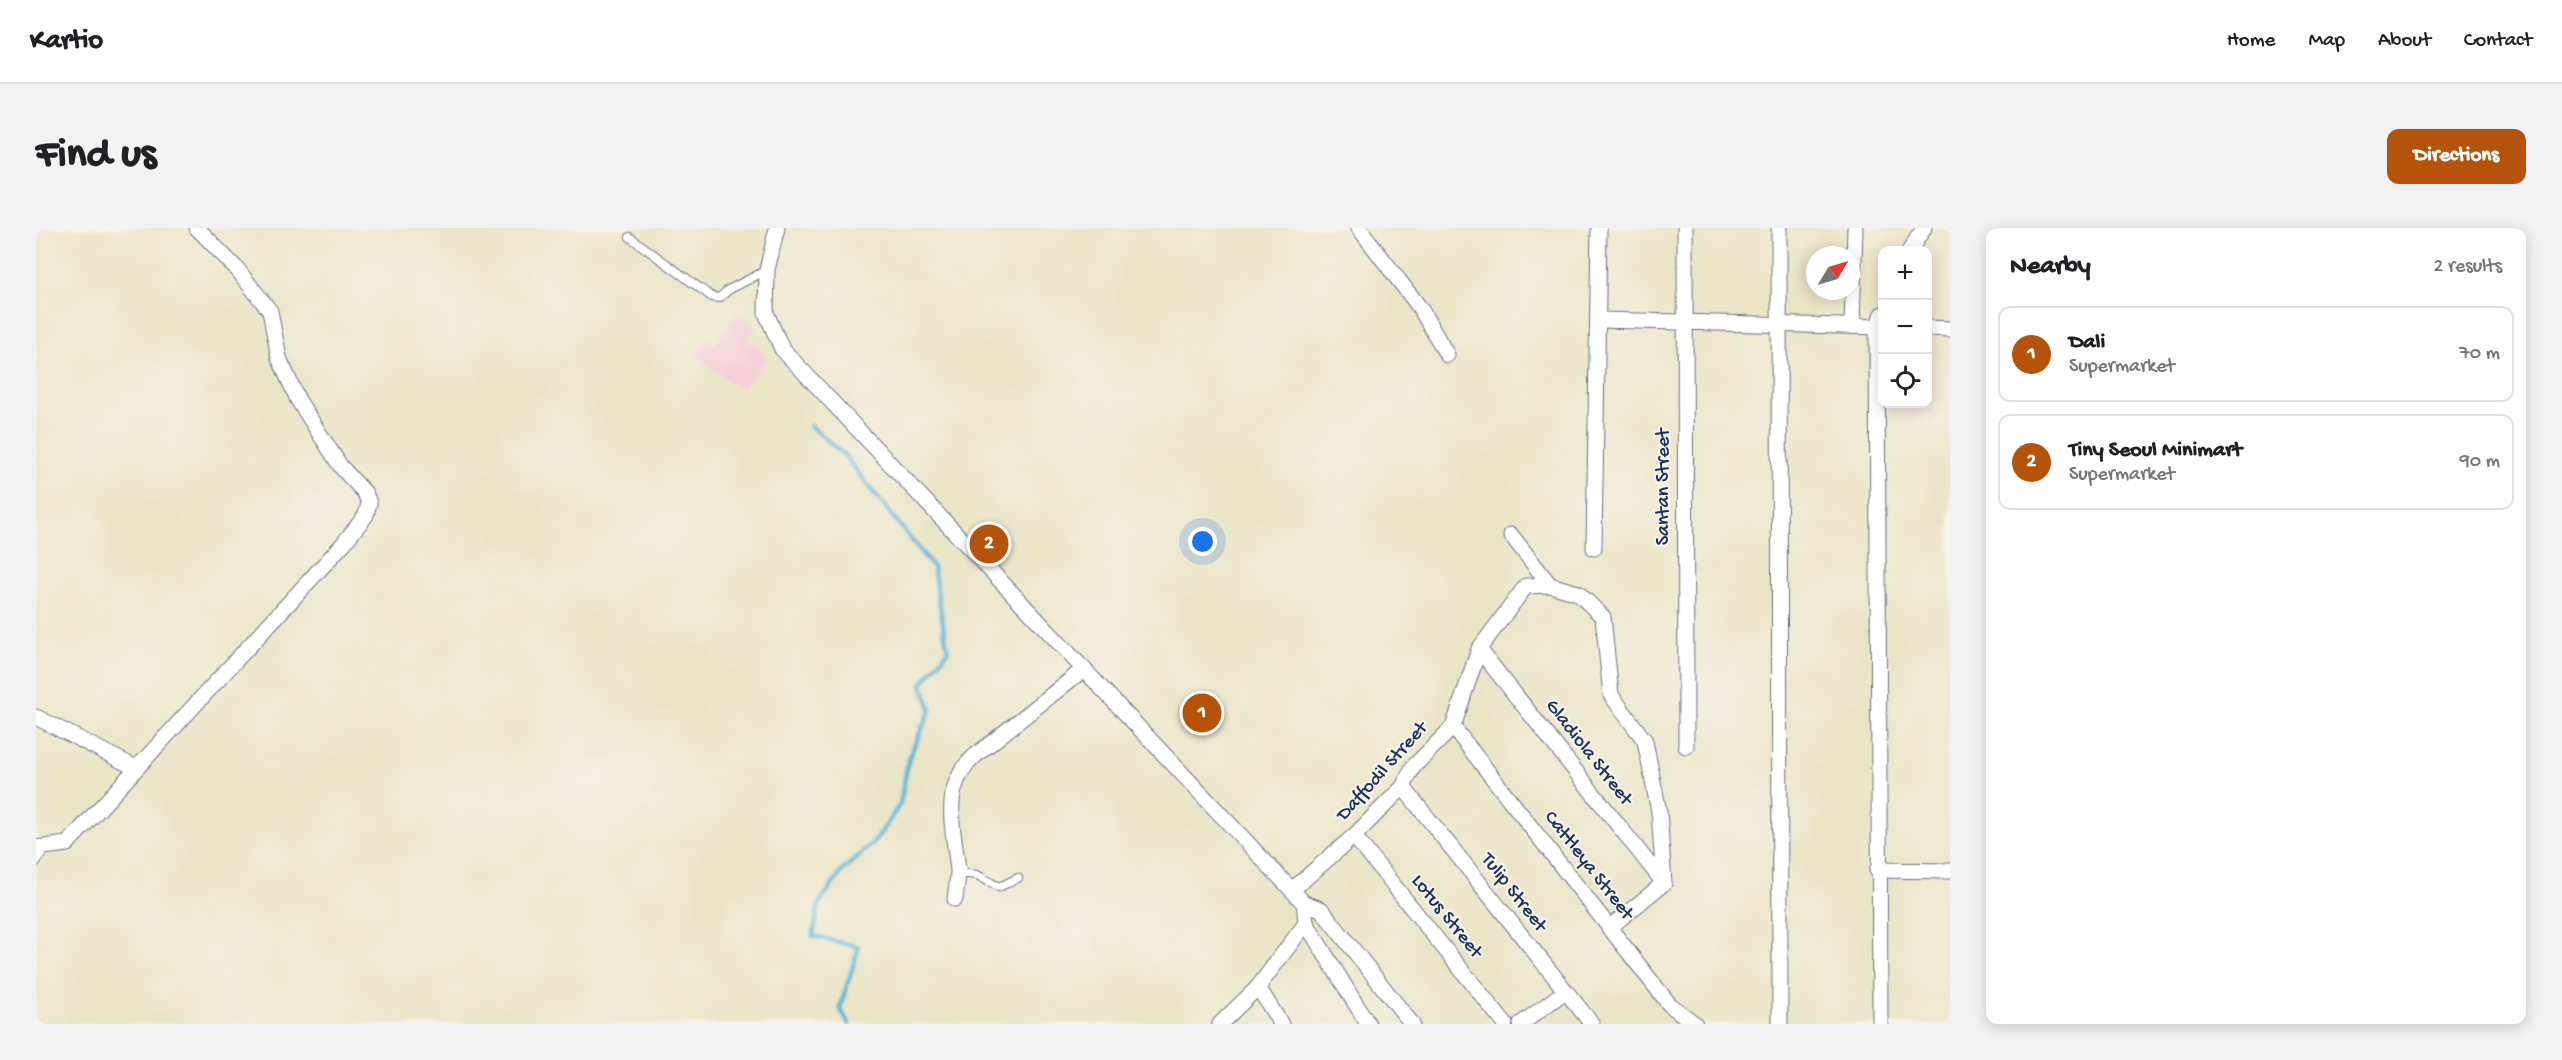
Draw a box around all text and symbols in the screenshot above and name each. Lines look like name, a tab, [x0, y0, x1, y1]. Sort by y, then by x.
text: Kartio	[30, 25, 103, 58]
text: Home	[2227, 29, 2275, 54]
text: Map	[2308, 29, 2345, 54]
text: About	[2378, 29, 2431, 54]
text: Contact	[2464, 29, 2532, 54]
button: Directions	[2387, 129, 2526, 184]
text: Find us	[36, 132, 156, 181]
north arrow	[1806, 246, 1860, 300]
map controls	[1878, 246, 1932, 408]
button: +	[1878, 246, 1932, 300]
text: Nearby	[2010, 252, 2091, 283]
text: 2 results	[2433, 256, 2502, 279]
button: −	[1878, 300, 1932, 354]
text: Dali	[2069, 330, 2105, 356]
text: 1	[2027, 343, 2036, 366]
text: 70 m	[2459, 343, 2500, 366]
button: locate	[1878, 354, 1932, 408]
text: Supermarket	[2069, 356, 2175, 379]
street label: Santan Street	[1653, 427, 1676, 545]
text: Tiny Seoul Minimart	[2069, 438, 2242, 464]
text: 2	[2027, 451, 2036, 474]
text: 90 m	[2460, 451, 2500, 474]
text: Supermarket	[2069, 464, 2175, 487]
pin: 2	[970, 522, 1008, 566]
your location	[1188, 527, 1217, 556]
pin: 1	[1182, 690, 1222, 736]
street label: Gladiola Street	[1539, 695, 1638, 812]
street label: Daffodil Street	[1331, 716, 1435, 828]
street label: Cattleya Street	[1538, 807, 1639, 927]
street label: Tulip Street	[1474, 848, 1552, 938]
street label: Lotus Street	[1405, 871, 1488, 965]

